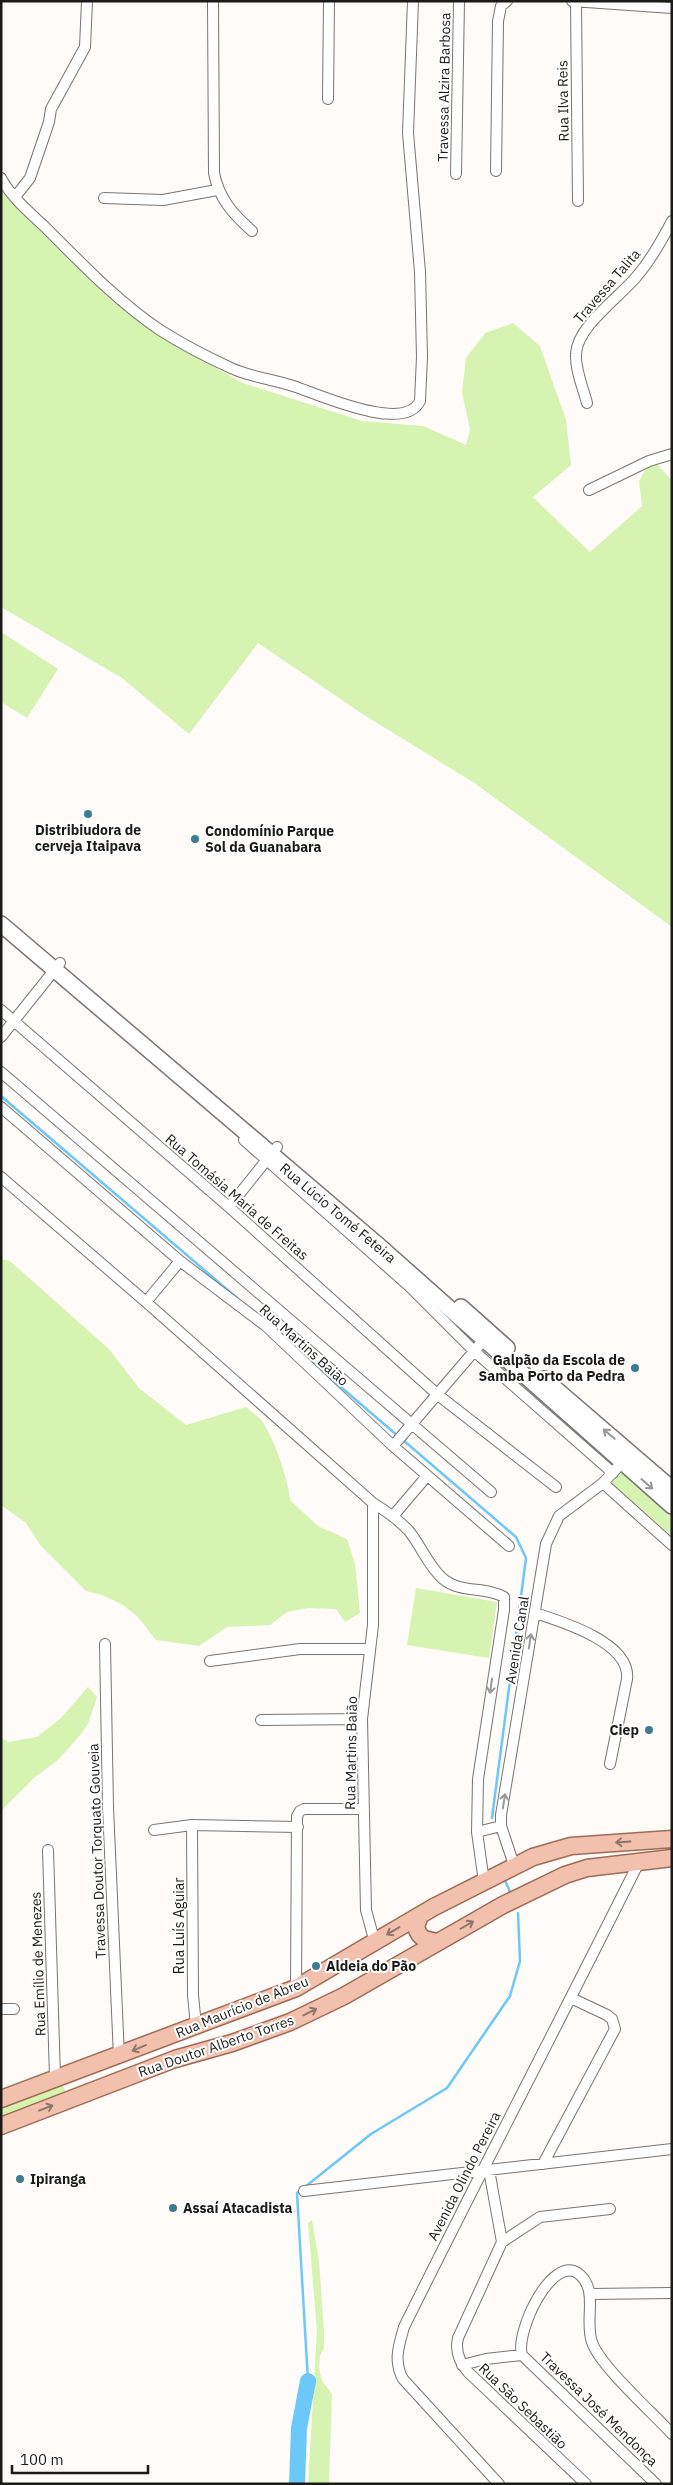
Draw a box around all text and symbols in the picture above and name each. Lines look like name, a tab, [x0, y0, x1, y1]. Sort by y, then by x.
street label: Travessa Alzira Barbosa	[434, 12, 454, 162]
street label: Rua Ilva Reis	[553, 60, 573, 142]
street label: Travessa Talita	[570, 245, 645, 327]
marker: Distribiudora de cerveja Itaipava	[82, 808, 94, 820]
place label: Distribiudora de cerveja Itaipava	[35, 821, 141, 855]
place label: Condomínio Parque Sol da Guanabara	[205, 822, 334, 856]
marker: Condomínio Parque Sol da Guanabara	[189, 833, 201, 845]
street label: Rua Tomásia Maria de Freitas	[162, 1130, 312, 1264]
street label: Rua Lúcio Tomé Feteira	[276, 1159, 400, 1267]
street label: Rua Martins Baião	[256, 1300, 352, 1390]
place label: Galpão da Escola de Samba Porto da Pedra	[478, 1351, 625, 1385]
marker: Galpão da Escola de Samba Porto da Pedra	[629, 1362, 641, 1374]
one-way arrow	[602, 1428, 615, 1440]
one-way arrow	[640, 1478, 653, 1489]
street label: Avenida Canal	[501, 1594, 533, 1685]
one-way arrow	[526, 1634, 536, 1650]
one-way arrow	[486, 1677, 496, 1693]
street label: Rua Martins Baião	[341, 1696, 361, 1810]
place label: Ciep	[610, 1721, 639, 1739]
marker: Ciep	[643, 1724, 655, 1736]
street label: Travessa Doutor Torquato Gouveia	[84, 1743, 110, 1959]
one-way arrow	[499, 1794, 509, 1810]
one-way arrow	[615, 1838, 631, 1847]
street label: Rua Luís Aguiar	[170, 1878, 188, 1974]
street label: Rua Emílio de Menezes	[26, 1891, 50, 2037]
one-way arrow	[460, 1920, 475, 1930]
one-way arrow	[387, 1927, 401, 1937]
place label: Aldeia do Pão	[326, 1957, 416, 1975]
marker: Aldeia do Pão	[310, 1960, 322, 1972]
street label: Rua Maurício de Abreu	[173, 1972, 311, 2042]
one-way arrow	[302, 2007, 317, 2017]
street label: Rua Doutor Alberto Torres	[136, 2011, 296, 2081]
one-way arrow	[132, 2044, 147, 2054]
one-way arrow	[38, 2103, 54, 2112]
street label: Avenida Olindo Pereira	[424, 2108, 505, 2244]
place label: Ipiranga	[30, 2170, 86, 2188]
marker: Ipiranga	[14, 2173, 26, 2185]
place label: Assaí Atacadista	[183, 2199, 293, 2217]
marker: Assaí Atacadista	[167, 2202, 179, 2214]
street label: Travessa José Mendonça	[536, 2348, 662, 2470]
street label: Rua São Sebastião	[475, 2359, 571, 2453]
scale bar	[12, 2442, 149, 2474]
text: 100 m	[20, 2450, 64, 2469]

